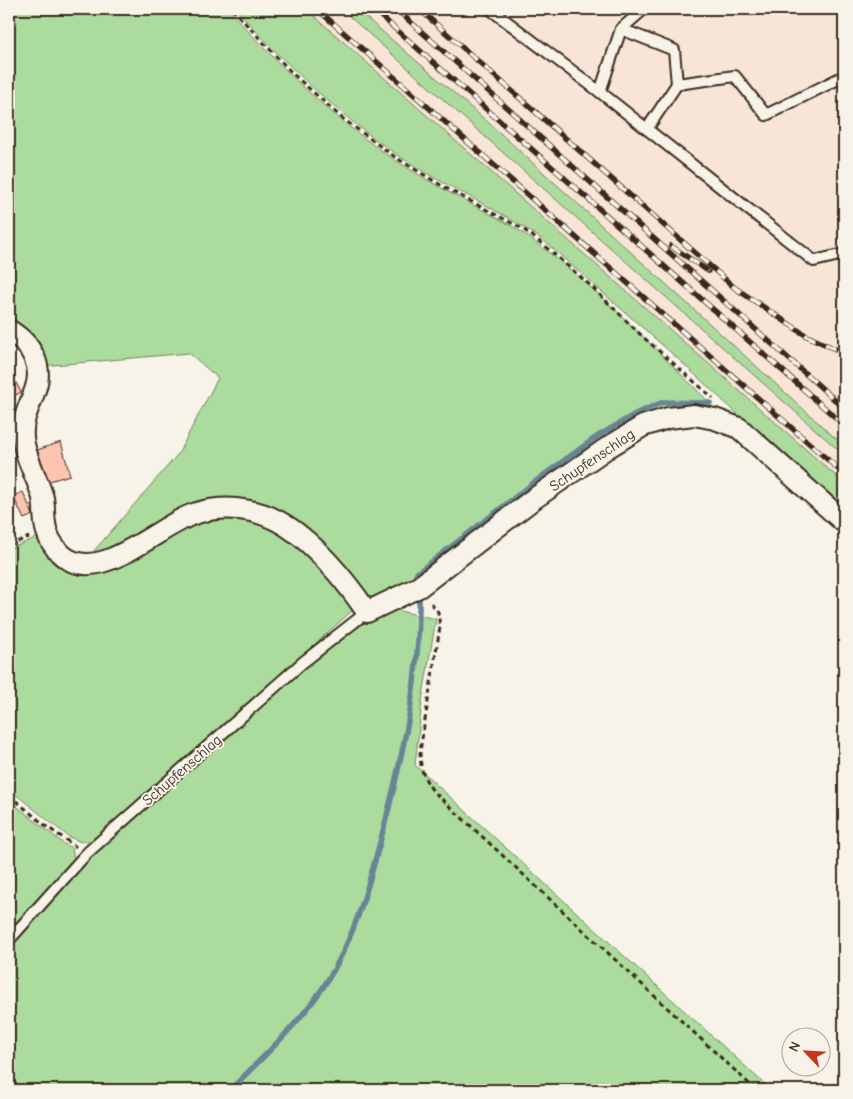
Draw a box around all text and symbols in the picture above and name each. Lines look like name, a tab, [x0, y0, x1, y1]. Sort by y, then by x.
street label: Schupfenschlag	[546, 425, 638, 495]
street label: Schupfenschlag	[139, 731, 225, 809]
north arrow	[780, 1026, 830, 1076]
text: N	[785, 1039, 804, 1054]

